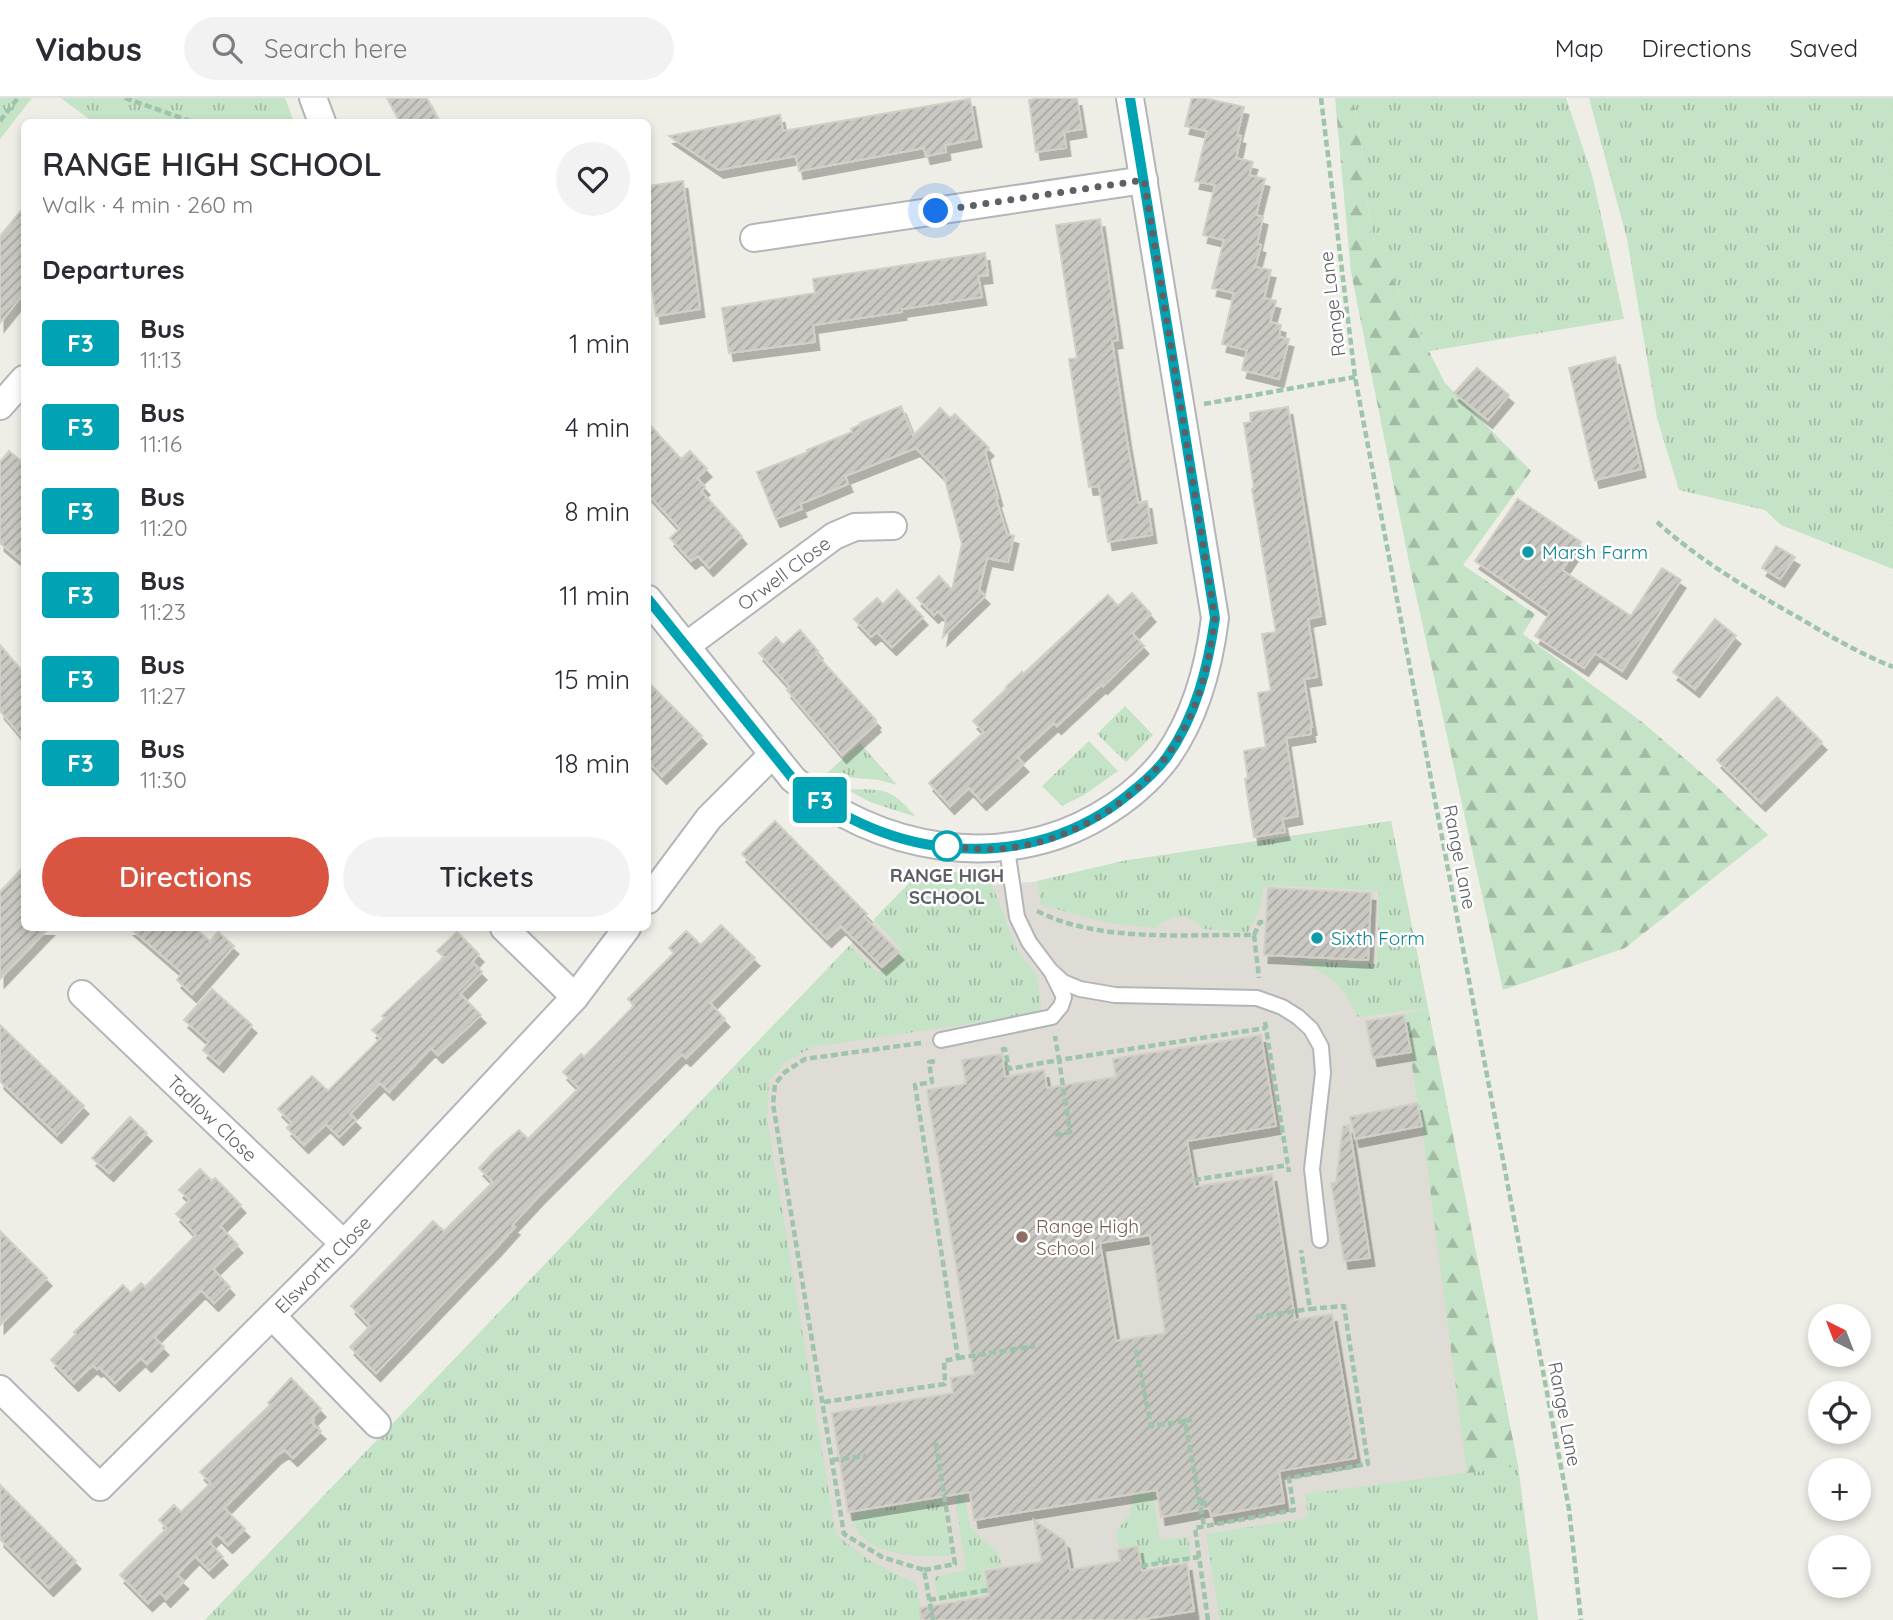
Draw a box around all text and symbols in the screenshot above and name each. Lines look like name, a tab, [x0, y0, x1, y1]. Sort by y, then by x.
search box	[184, 17, 674, 80]
text: Viabus	[35, 28, 142, 69]
icon: search	[208, 29, 246, 67]
text: Search here	[264, 32, 407, 65]
text: Map	[1555, 33, 1604, 63]
text: Directions	[1642, 33, 1752, 63]
text: Saved	[1790, 33, 1858, 63]
button: heart	[556, 142, 630, 216]
text: RANGE HIGH SCHOOL	[42, 143, 382, 184]
text: Walk · 4 min · 260 m	[42, 190, 253, 219]
your location	[918, 193, 953, 228]
street label: Range Lane	[1314, 250, 1350, 358]
text: Departures	[42, 253, 185, 286]
text: Bus	[140, 312, 185, 345]
text: 1 min	[569, 327, 630, 360]
text: F3	[67, 328, 94, 358]
text: 11:13	[140, 345, 182, 374]
text: Bus	[140, 396, 185, 429]
text: 4 min	[565, 411, 630, 444]
text: F3	[67, 412, 94, 442]
text: 11:16	[140, 429, 182, 458]
text: Bus	[140, 480, 185, 513]
text: 8 min	[565, 495, 630, 528]
text: F3	[67, 496, 94, 526]
text: 11:20	[140, 513, 188, 542]
street label: Orwell Close	[733, 531, 835, 616]
place label: Marsh Farm	[1542, 540, 1648, 564]
marker: Marsh Farm	[1520, 544, 1536, 560]
text: Bus	[140, 564, 185, 597]
text: 11 min	[559, 579, 630, 612]
text: F3	[67, 580, 94, 610]
text: 11:23	[140, 597, 186, 626]
text: Bus	[140, 648, 185, 681]
text: 15 min	[555, 663, 630, 696]
text: F3	[67, 664, 94, 694]
text: 11:27	[140, 681, 185, 710]
text: Bus	[140, 732, 185, 765]
text: 18 min	[555, 747, 630, 780]
text: F3	[67, 748, 94, 778]
text: 11:30	[140, 765, 187, 794]
line badge: F3	[788, 777, 852, 823]
text: F3	[807, 785, 833, 815]
street label: Range Lane	[1438, 803, 1482, 911]
marker: RANGE HIGH SCHOOL	[932, 831, 962, 861]
button: Directions	[42, 837, 329, 917]
button: Tickets	[343, 837, 630, 917]
place label: RANGE HIGH SCHOOL	[890, 863, 1004, 909]
place label: Sixth Form	[1331, 926, 1425, 950]
marker: Sixth Form	[1309, 930, 1325, 946]
street label: Tadlow Close	[162, 1070, 262, 1167]
street label: Elsworth Close	[270, 1211, 376, 1318]
place label: Range High School	[1036, 1214, 1139, 1260]
marker: Range High School	[1014, 1229, 1030, 1245]
north arrow	[1808, 1304, 1871, 1367]
map controls	[1808, 1304, 1871, 1598]
street label: Range Lane	[1543, 1360, 1587, 1468]
button: locate	[1808, 1381, 1871, 1444]
button: +	[1808, 1458, 1871, 1521]
button: −	[1808, 1535, 1871, 1598]

